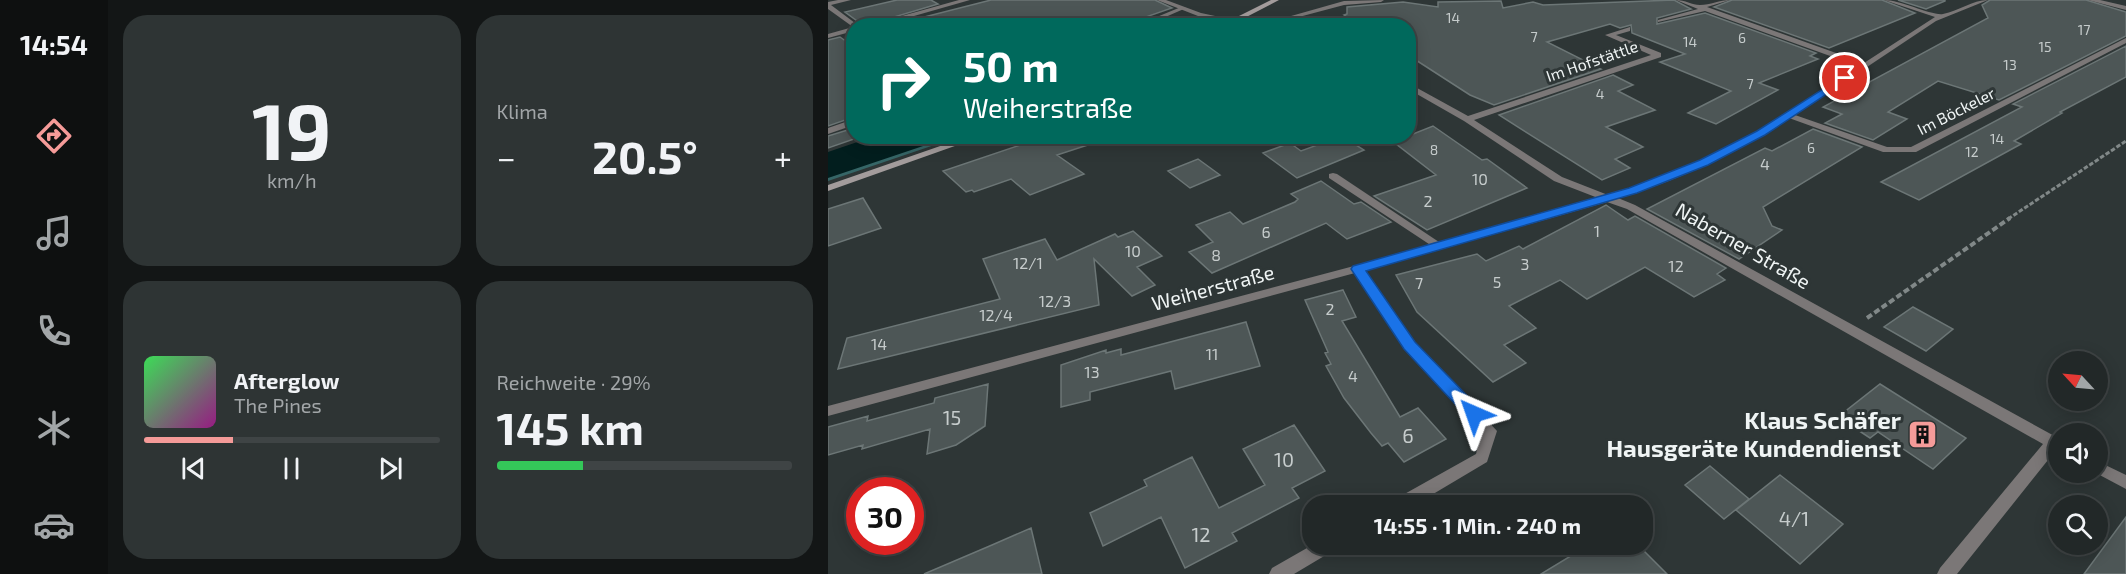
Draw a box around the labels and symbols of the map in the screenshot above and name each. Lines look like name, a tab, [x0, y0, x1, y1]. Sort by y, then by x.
house number: 14	[1446, 9, 1460, 26]
house number: 17	[2078, 21, 2090, 38]
house number: 7	[1530, 28, 1538, 45]
house number: 6	[1738, 29, 1746, 46]
house number: 14	[1683, 33, 1697, 50]
street label: Im Hofstättle	[1543, 36, 1640, 85]
house number: 15	[2038, 38, 2052, 55]
pin	[1819, 52, 1870, 103]
house number: 13	[2003, 56, 2017, 73]
house number: 7	[1746, 75, 1754, 92]
street label: Im Böckeler	[1914, 83, 1998, 138]
house number: 4	[1596, 85, 1604, 102]
house number: 14	[1990, 130, 2004, 147]
house number: 6	[1807, 139, 1815, 156]
house number: 8	[1430, 141, 1438, 158]
house number: 12	[1965, 143, 1979, 160]
house number: 4	[1760, 154, 1770, 173]
house number: 10	[1472, 169, 1488, 188]
house number: 2	[1424, 191, 1433, 210]
street label: Naberner Straße	[1672, 197, 1815, 293]
house number: 1	[1594, 221, 1600, 240]
house number: 6	[1261, 222, 1271, 241]
house number: 10	[1125, 241, 1141, 260]
house number: 8	[1211, 245, 1221, 264]
house number: 12/1	[1013, 253, 1043, 272]
house number: 3	[1521, 254, 1529, 273]
house number: 12	[1668, 256, 1684, 275]
street label: Weiherstraße	[1149, 259, 1277, 315]
house number: 5	[1493, 272, 1501, 291]
house number: 7	[1415, 273, 1423, 292]
house number: 12/3	[1039, 291, 1071, 310]
house number: 2	[1326, 299, 1335, 318]
house number: 12/4	[979, 305, 1013, 324]
house number: 14	[871, 334, 887, 353]
house number: 11	[1206, 344, 1218, 363]
north arrow	[2048, 351, 2108, 411]
house number: 13	[1084, 362, 1100, 381]
house number: 4	[1348, 366, 1358, 385]
position arrow	[1442, 382, 1506, 446]
house number: 15	[943, 405, 961, 429]
place label: Klaus Schäfer Hausgeräte Kundendienst	[1606, 405, 1902, 462]
building icon: Klaus Schäfer Hausgeräte Kundendienst	[1906, 419, 1938, 451]
house number: 6	[1402, 423, 1414, 447]
house number: 10	[1274, 447, 1294, 471]
speed limit sign: 30	[846, 477, 924, 555]
house number: 4/1	[1779, 506, 1809, 530]
house number: 12	[1191, 522, 1211, 546]

